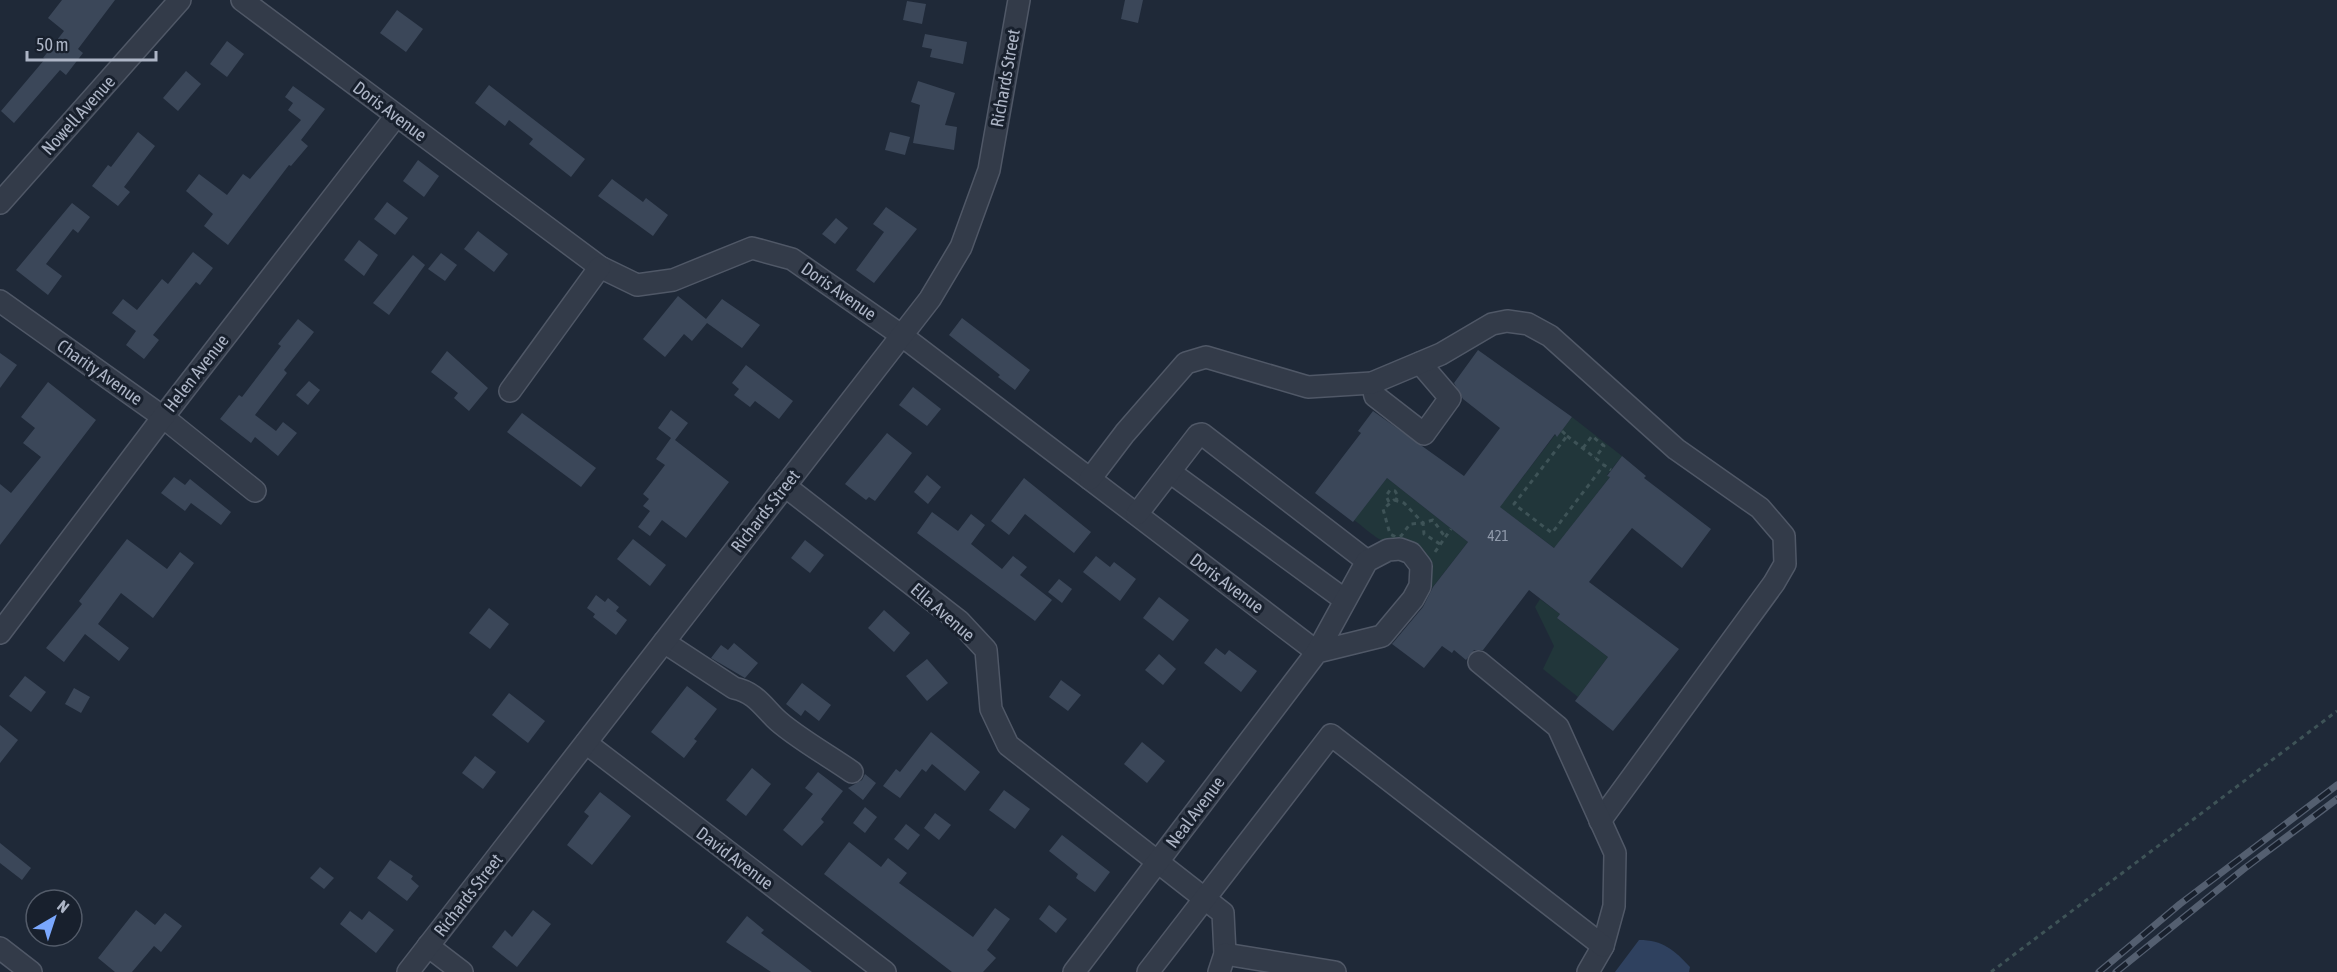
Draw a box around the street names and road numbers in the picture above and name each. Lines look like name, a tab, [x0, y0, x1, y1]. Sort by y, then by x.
street label: Richards Street	[986, 27, 1024, 129]
street label: Nowell Avenue	[37, 71, 119, 159]
street label: Doris Avenue	[349, 77, 431, 145]
street label: Doris Avenue	[797, 258, 881, 324]
street label: Helen Avenue	[159, 330, 233, 416]
street label: Charity Avenue	[53, 335, 147, 409]
street label: Richards Street	[726, 466, 804, 556]
street label: Doris Avenue	[1186, 549, 1268, 617]
street label: Ella Avenue	[907, 579, 979, 645]
street label: Neal Avenue	[1161, 772, 1229, 852]
street label: David Avenue	[692, 822, 778, 894]
street label: Richards Street	[429, 850, 507, 940]

